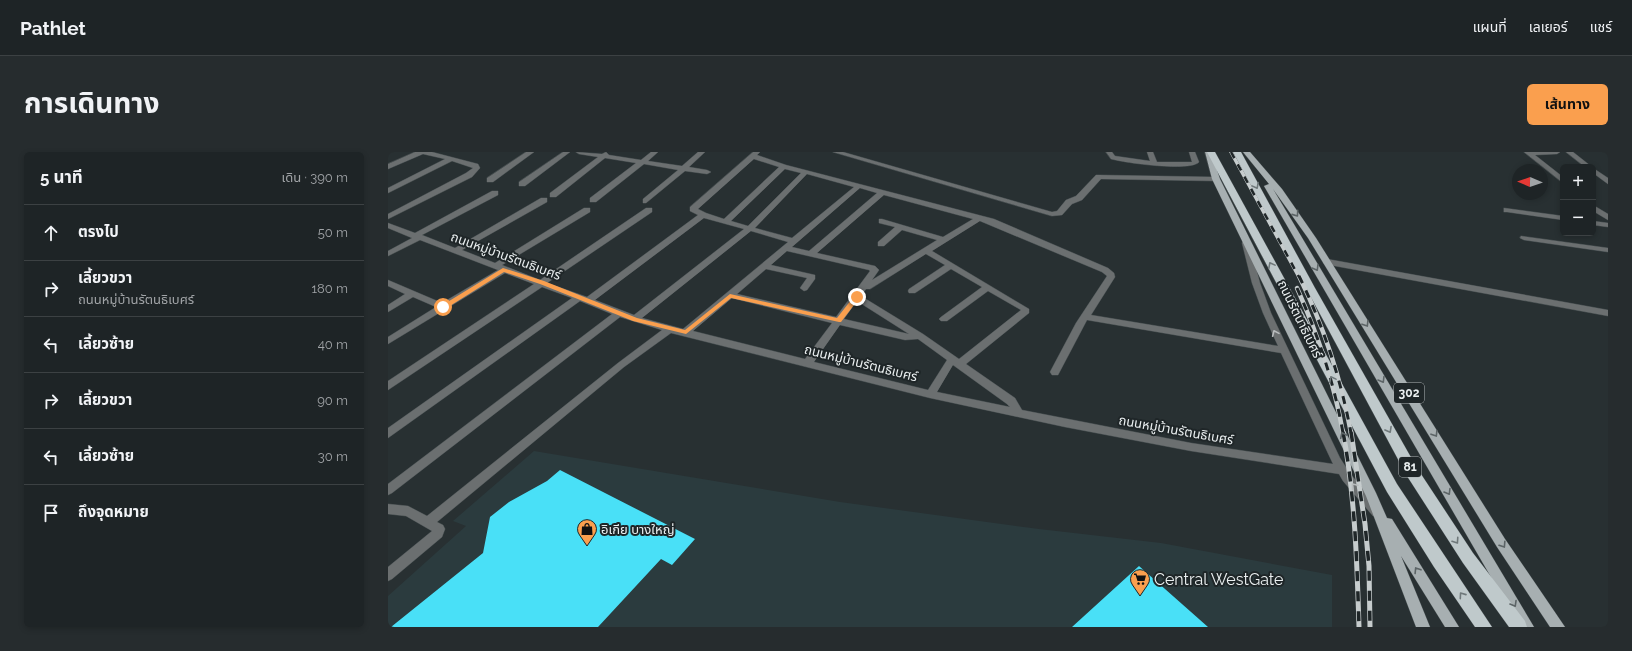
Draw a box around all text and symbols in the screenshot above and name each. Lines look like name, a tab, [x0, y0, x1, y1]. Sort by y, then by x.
text: Pathlet	[20, 17, 86, 39]
text: แผนที่	[1473, 19, 1507, 35]
text: เลเยอร์	[1529, 19, 1568, 35]
text: แชร์	[1590, 19, 1612, 35]
button: เส้นทาง	[1527, 84, 1608, 125]
text: การเดินทาง	[24, 87, 159, 120]
north arrow	[1512, 164, 1548, 200]
map controls	[1560, 164, 1596, 236]
button: +	[1560, 164, 1596, 200]
text: 5 นาที	[40, 167, 83, 187]
text: เดิน · 390 m	[281, 170, 348, 185]
one-way arrow	[1251, 182, 1258, 190]
button: −	[1560, 200, 1596, 236]
one-way arrow	[1291, 210, 1299, 217]
icon: ahead	[40, 222, 62, 244]
text: ตรงไป	[78, 223, 119, 241]
text: 50 m	[318, 225, 348, 240]
street label: ถนนหมู่บ้านรัตนธิเบศร์	[449, 229, 564, 283]
one-way arrow	[1268, 262, 1276, 269]
one-way arrow	[1312, 264, 1319, 271]
text: เลี้ยวขวา	[78, 269, 132, 287]
icon: right	[40, 278, 62, 300]
street label: ถนนรัตนาธิเบศร์	[1275, 278, 1326, 361]
text: 180 m	[312, 281, 348, 296]
route end	[848, 288, 866, 306]
text: ถนนหมู่บ้านรัตนธิเบศร์	[78, 292, 194, 307]
route start	[434, 298, 452, 316]
one-way arrow	[1361, 320, 1369, 327]
one-way arrow	[1272, 330, 1280, 338]
icon: left	[40, 334, 62, 356]
text: เลี้ยวซ้าย	[78, 335, 134, 353]
text: 40 m	[318, 337, 348, 352]
street label: ถนนหมู่บ้านรัตนธิเบศร์	[803, 342, 920, 384]
one-way arrow	[1330, 376, 1337, 384]
one-way arrow	[1378, 376, 1385, 383]
road number: 302	[1394, 383, 1424, 403]
icon: right	[40, 390, 62, 412]
text: เลี้ยวขวา	[78, 391, 132, 409]
text: 90 m	[317, 393, 348, 408]
street label: ถนนหมู่บ้านรัตนธิเบศร์	[1117, 413, 1235, 448]
one-way arrow	[1384, 426, 1392, 433]
one-way arrow	[1430, 430, 1437, 437]
one-way arrow	[1340, 432, 1347, 440]
icon: left	[40, 446, 62, 468]
text: เลี้ยวซ้าย	[78, 447, 134, 465]
text: 30 m	[318, 449, 348, 464]
road number: 81	[1399, 457, 1421, 477]
one-way arrow	[1351, 483, 1358, 491]
one-way arrow	[1444, 488, 1451, 495]
icon: arrive	[40, 502, 62, 524]
text: ถึงจุดหมาย	[78, 503, 149, 521]
shop icon: อิเกีย บางใหญ่	[576, 518, 598, 546]
place label: อิเกีย บางใหญ่	[601, 522, 674, 537]
one-way arrow	[1451, 537, 1458, 544]
one-way arrow	[1498, 541, 1505, 548]
one-way arrow	[1414, 567, 1422, 574]
supermarket icon: Central WestGate	[1129, 568, 1151, 596]
place label: Central WestGate	[1154, 570, 1283, 589]
one-way arrow	[1459, 592, 1467, 599]
one-way arrow	[1510, 600, 1517, 607]

